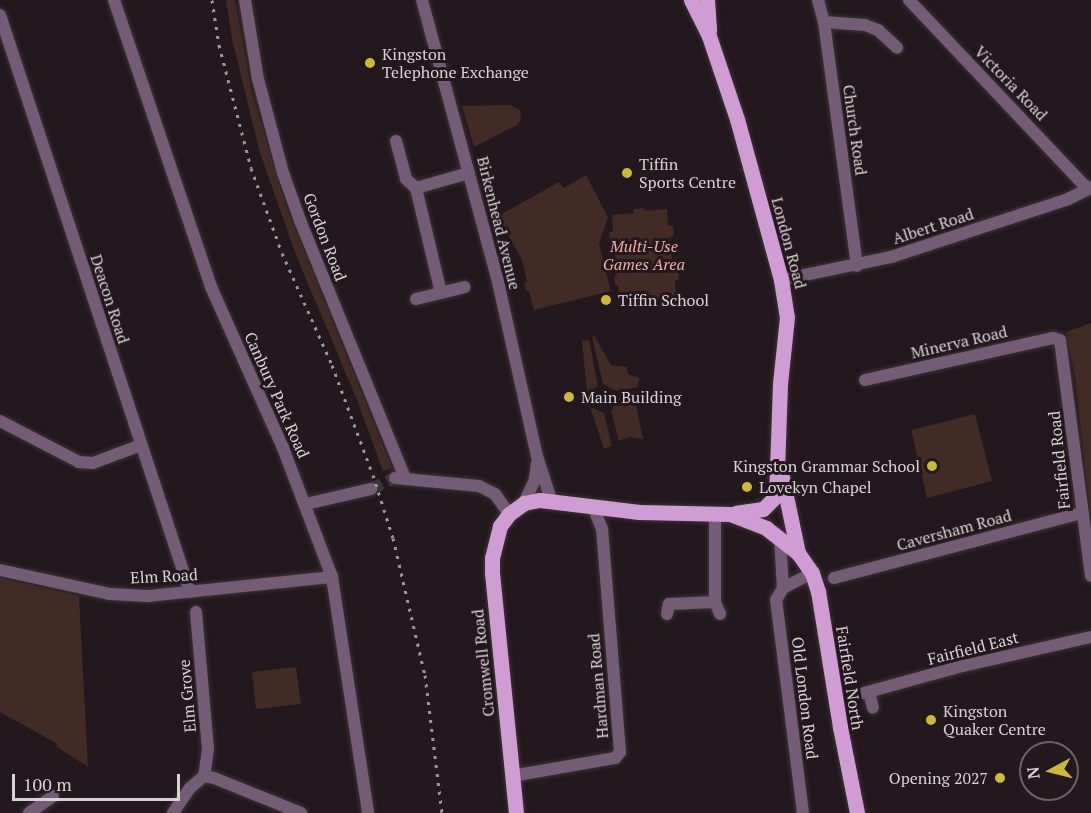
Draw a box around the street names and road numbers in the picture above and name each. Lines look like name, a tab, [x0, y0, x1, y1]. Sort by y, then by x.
street label: Victoria Road	[971, 42, 1051, 124]
street label: Church Road	[839, 83, 871, 177]
street label: Birkenhead Avenue	[473, 154, 525, 292]
street label: Gordon Road	[299, 190, 351, 284]
street label: London Road	[768, 195, 810, 291]
street label: Albert Road	[890, 204, 976, 248]
street label: Deacon Road	[87, 252, 133, 346]
street label: Minerva Road	[909, 322, 1009, 362]
street label: Canbury Park Road	[241, 329, 313, 461]
street label: Fairfield Road	[1044, 410, 1074, 510]
street label: Caversham Road	[894, 505, 1014, 555]
street label: Elm Road	[130, 565, 198, 587]
street label: Cromwell Road	[468, 608, 498, 718]
street label: Fairfield North	[832, 625, 868, 731]
street label: Fairfield East	[925, 627, 1021, 669]
street label: Hardman Road	[584, 633, 612, 739]
street label: Old London Road	[788, 636, 822, 760]
street label: Elm Grove	[174, 659, 200, 733]

